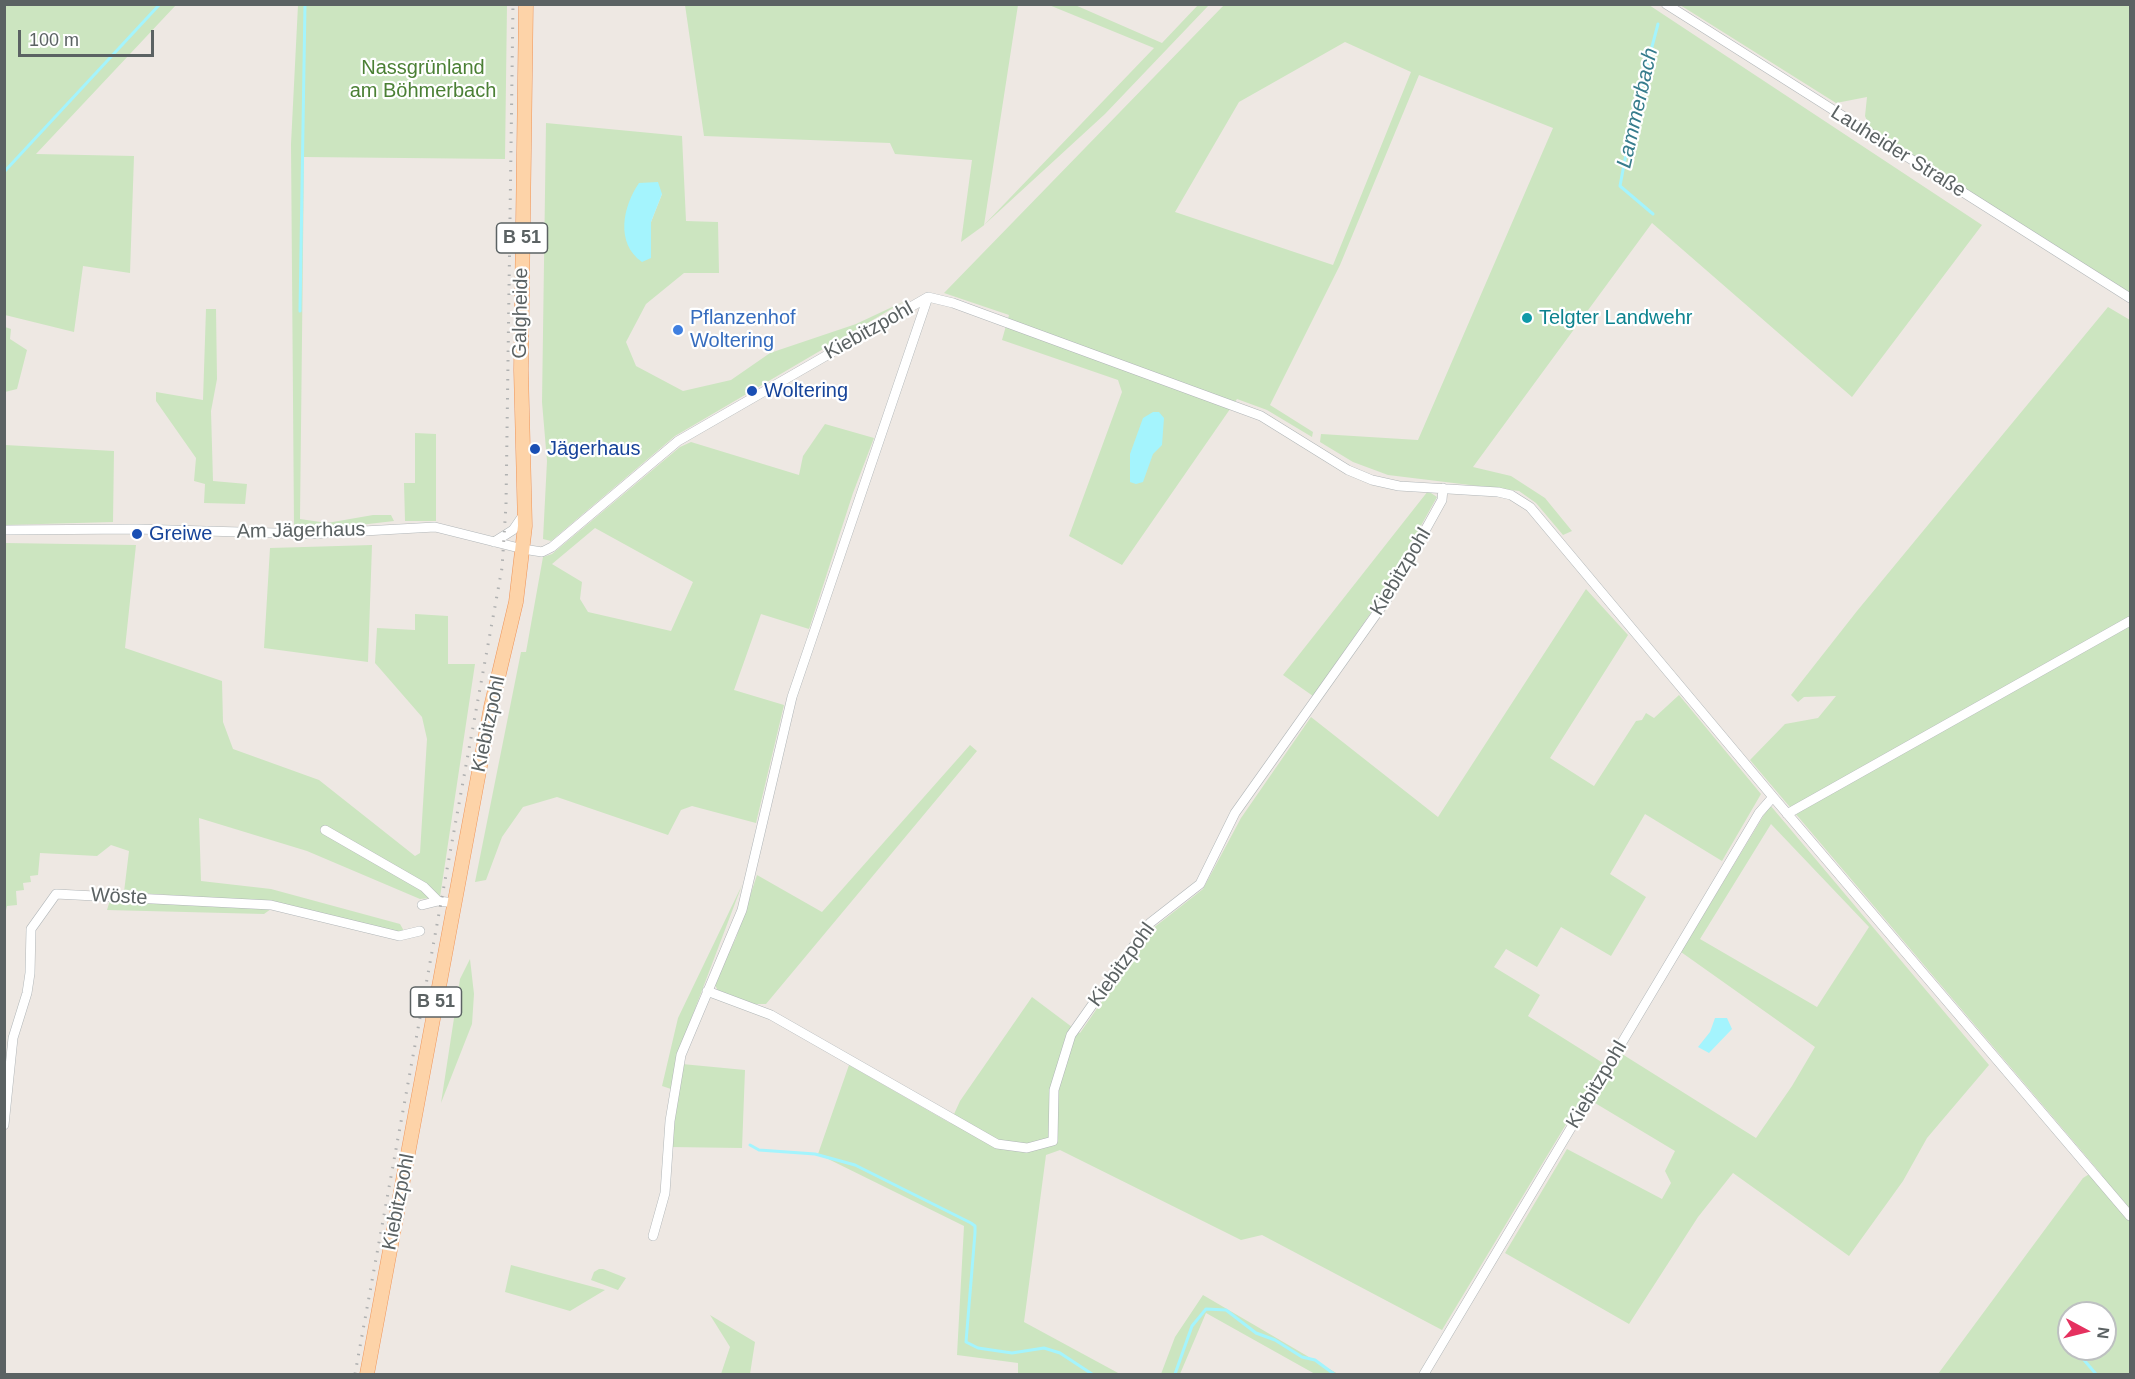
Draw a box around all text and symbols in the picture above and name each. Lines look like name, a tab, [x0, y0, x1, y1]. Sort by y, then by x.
scale bar	[21, 18, 158, 56]
text: 100 m	[29, 30, 79, 50]
water label: Lammerbach	[1612, 45, 1664, 171]
park label: Nassgrünland am Böhmerbach	[350, 56, 496, 103]
street label: Lauheider Straße	[1826, 101, 1970, 203]
road number: B 51	[496, 223, 548, 253]
street label: Galgheide	[508, 267, 534, 359]
street label: Kiebitzpohl	[820, 297, 918, 365]
place label: Pflanzenhof Woltering	[690, 306, 796, 353]
place label: Telgter Landwehr	[1539, 306, 1692, 330]
marker: Telgter Landwehr	[1520, 311, 1534, 325]
marker: Pflanzenhof Woltering	[671, 323, 685, 337]
place label: Woltering	[764, 379, 848, 403]
marker: Woltering	[745, 384, 759, 398]
place label: Jägerhaus	[547, 437, 640, 461]
marker: Jägerhaus	[528, 442, 542, 456]
street label: Am Jägerhaus	[236, 518, 366, 544]
place label: Greiwe	[149, 522, 212, 546]
street label: Kiebitzpohl	[1366, 524, 1436, 620]
marker: Greiwe	[130, 527, 144, 541]
street label: Kiebitzpohl	[467, 674, 511, 774]
street label: Wöste	[90, 884, 148, 910]
street label: Kiebitzpohl	[1084, 918, 1160, 1012]
road number: B 51	[410, 987, 462, 1017]
street label: Kiebitzpohl	[1562, 1037, 1632, 1133]
street label: Kiebitzpohl	[378, 1152, 420, 1252]
north arrow	[2057, 1301, 2117, 1361]
text: N	[2094, 1326, 2113, 1340]

